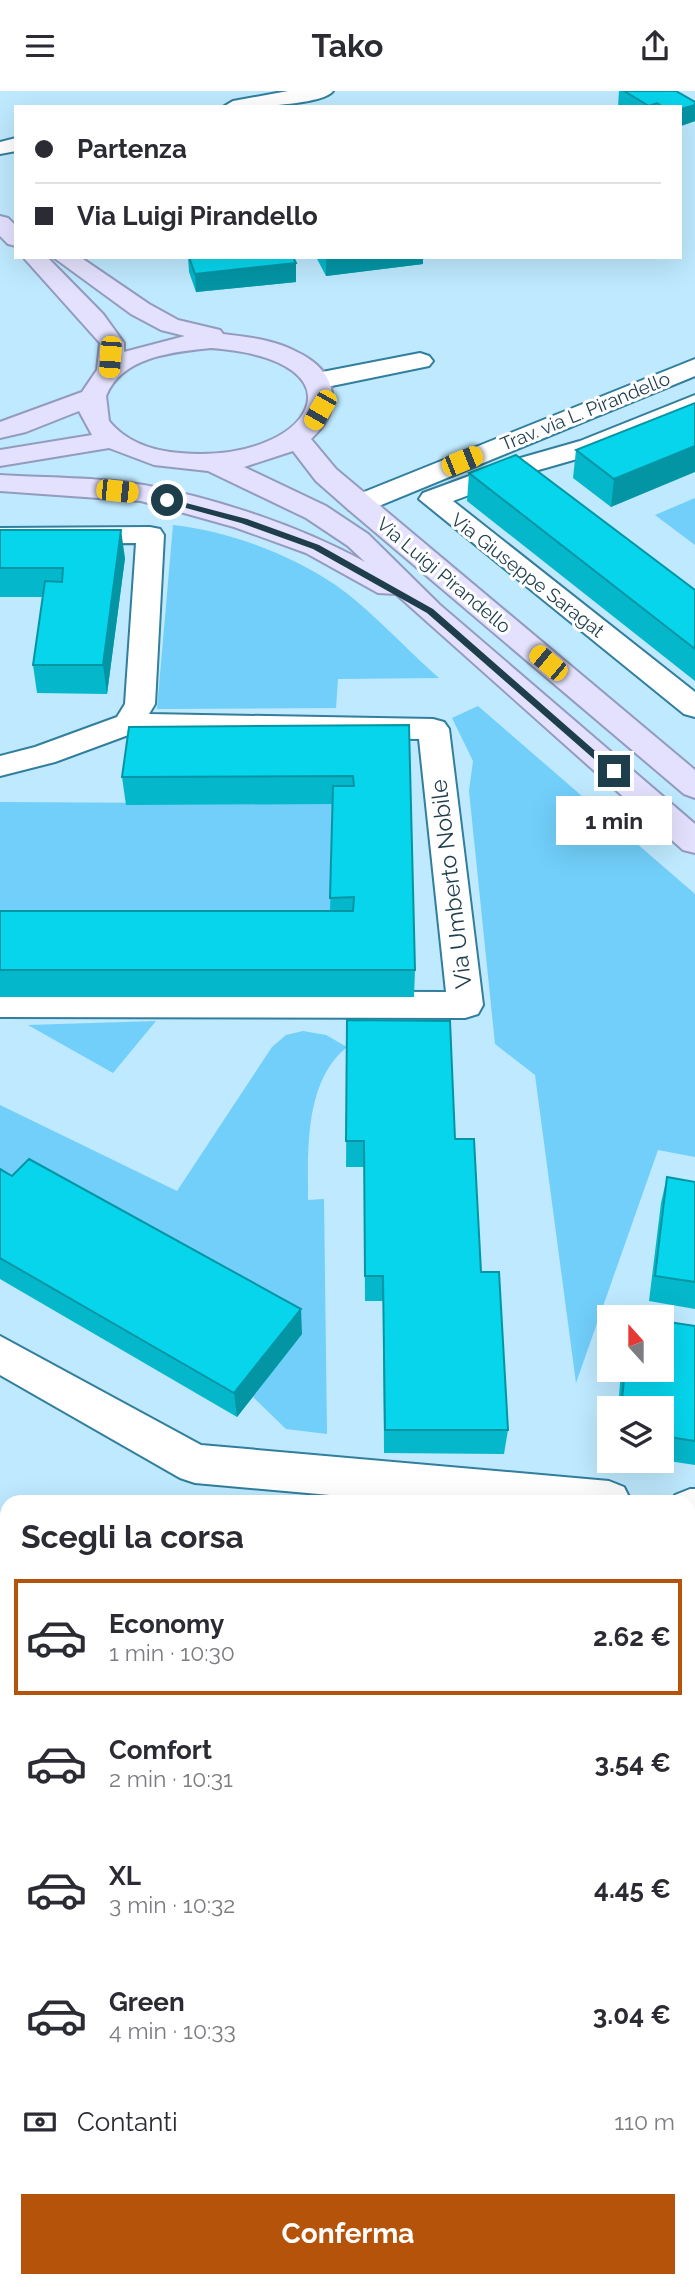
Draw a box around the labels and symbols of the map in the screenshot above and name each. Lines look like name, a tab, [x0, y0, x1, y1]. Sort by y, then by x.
car	[99, 335, 122, 379]
street label: Trav. via L. Pirandello	[497, 367, 673, 455]
car	[301, 387, 340, 433]
car	[439, 443, 486, 479]
car	[96, 478, 139, 504]
route start	[151, 484, 183, 516]
street label: Via Giuseppe Saragat	[447, 508, 609, 642]
street label: Via Luigi Pirandello	[373, 513, 515, 637]
car	[526, 641, 571, 685]
route end	[598, 755, 630, 787]
street label: Via Umberto Nobile	[424, 778, 477, 990]
callout: 1 min	[556, 795, 672, 845]
north arrow	[597, 1305, 674, 1383]

